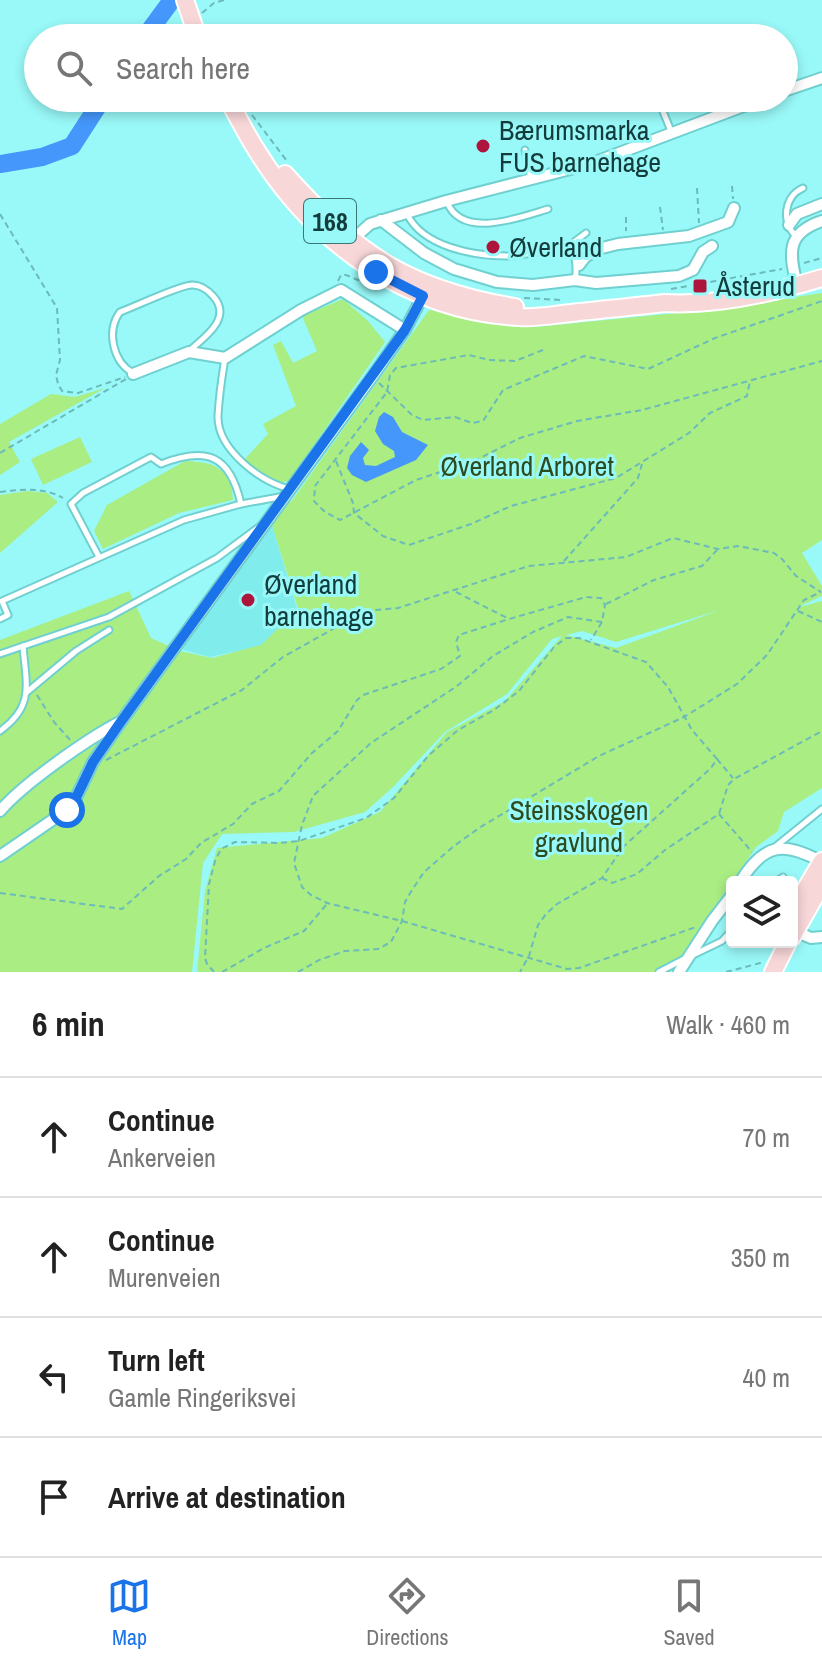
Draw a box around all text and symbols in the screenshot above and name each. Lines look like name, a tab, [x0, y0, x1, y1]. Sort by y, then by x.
search box	[24, 24, 798, 112]
icon: search	[52, 46, 96, 90]
text: Search here	[116, 48, 250, 88]
place label: Bærumsmarka FUS barnehage	[499, 111, 661, 181]
marker: Bærumsmarka FUS barnehage	[474, 137, 492, 155]
road number: 168	[304, 199, 356, 243]
place label: Øverland	[509, 228, 602, 266]
marker: Øverland	[484, 238, 502, 256]
route end	[358, 254, 394, 290]
place label: Åsterud	[715, 267, 795, 305]
marker: Åsterud	[691, 277, 709, 295]
park label: Øverland Arboret	[440, 447, 614, 485]
place label: Øverland barnehage	[264, 565, 374, 635]
marker: Øverland barnehage	[239, 591, 257, 609]
park label: Steinsskogen gravlund	[509, 791, 649, 861]
route start	[49, 792, 85, 828]
map controls	[726, 876, 798, 948]
button: layers	[726, 876, 798, 948]
text: 6 min	[32, 1001, 105, 1047]
text: Walk · 460 m	[666, 1007, 790, 1042]
text: Continue	[108, 1100, 215, 1140]
icon: ahead	[32, 1115, 76, 1159]
text: 70 m	[743, 1120, 790, 1155]
text: Ankerveien	[108, 1140, 216, 1175]
text: Continue	[108, 1220, 215, 1260]
icon: ahead	[32, 1235, 76, 1279]
text: 350 m	[731, 1240, 790, 1275]
text: Murenveien	[108, 1260, 221, 1295]
text: Turn left	[108, 1340, 205, 1380]
icon: left	[32, 1355, 76, 1399]
text: 40 m	[743, 1360, 790, 1395]
text: Gamle Ringeriksvei	[108, 1380, 296, 1415]
icon: arrive	[32, 1475, 76, 1519]
text: Arrive at destination	[108, 1477, 346, 1517]
tab: Map	[107, 1574, 151, 1652]
tab: Directions	[366, 1574, 449, 1652]
tab: Saved	[663, 1574, 715, 1652]

